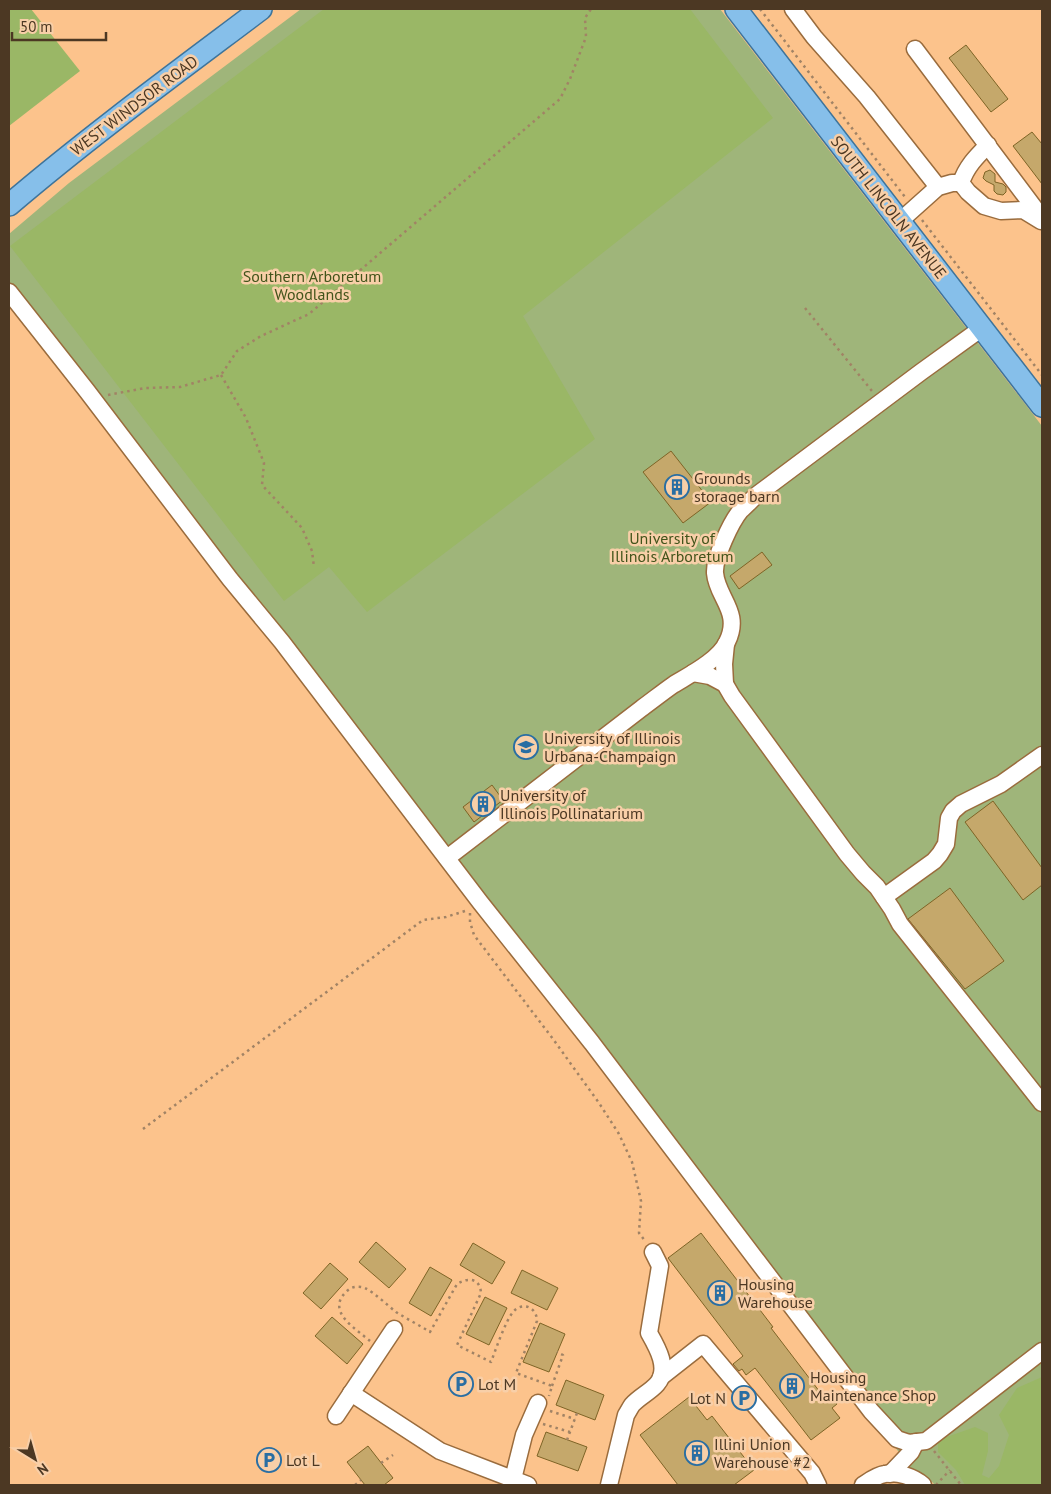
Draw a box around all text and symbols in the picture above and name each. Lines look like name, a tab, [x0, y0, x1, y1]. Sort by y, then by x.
scale bar	[12, 10, 106, 42]
text: 50 m	[20, 17, 53, 36]
street label: WEST WINDSOR ROAD	[66, 51, 202, 159]
street label: SOUTH LINCOLN AVENUE	[827, 131, 951, 283]
park label: Southern Arboretum Woodlands	[243, 266, 381, 304]
place label: Grounds storage barn	[694, 468, 780, 506]
building icon: Grounds storage barn	[664, 474, 690, 500]
park label: University of Illinois Arboretum	[610, 528, 734, 566]
place label: University of Illinois Urbana-Champaign	[544, 728, 681, 766]
school or university icon: University of Illinois Urbana-Champaign	[513, 734, 539, 760]
place label: University of Illinois Pollinatarium	[500, 785, 643, 823]
building icon: University of Illinois Pollinatarium	[470, 791, 496, 817]
place label: Housing Warehouse	[738, 1274, 813, 1312]
building icon: Housing Warehouse	[707, 1280, 733, 1306]
place label: Housing Maintenance Shop	[810, 1367, 936, 1405]
parking icon: Lot M	[448, 1371, 474, 1397]
building icon: Housing Maintenance Shop	[779, 1373, 805, 1399]
place label: Lot M	[478, 1374, 516, 1394]
parking icon: Lot N	[731, 1385, 757, 1411]
place label: Lot N	[690, 1388, 726, 1408]
north arrow	[10, 1434, 60, 1484]
place label: Illini Union Warehouse #2	[714, 1434, 811, 1472]
building icon: Illini Union Warehouse #2	[684, 1440, 710, 1466]
parking icon: Lot L	[256, 1447, 282, 1473]
place label: Lot L	[286, 1450, 320, 1470]
text: N	[34, 1459, 52, 1479]

